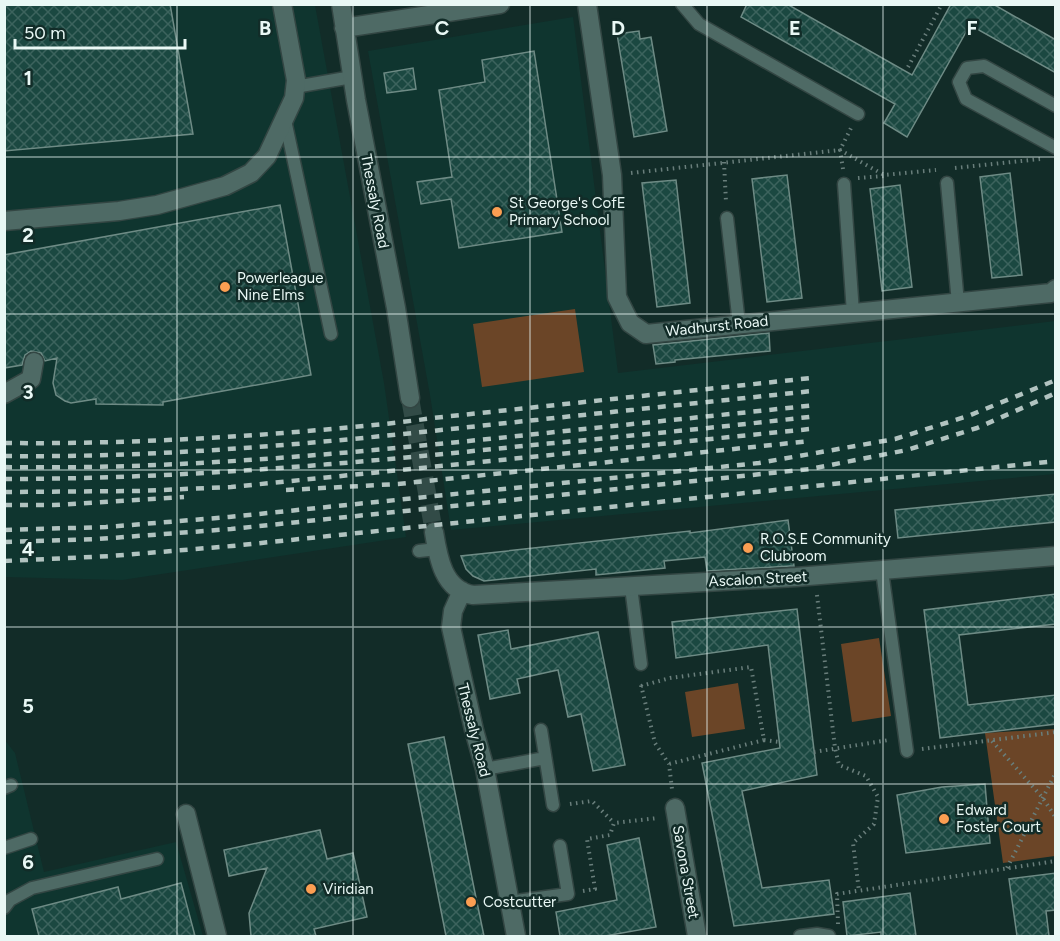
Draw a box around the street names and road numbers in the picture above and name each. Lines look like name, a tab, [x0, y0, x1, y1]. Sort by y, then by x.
street label: Thessaly Road	[357, 152, 393, 250]
street label: Wadhurst Road	[665, 312, 769, 340]
street label: Ascalon Street	[708, 567, 808, 591]
street label: Thessaly Road	[454, 681, 494, 779]
street label: Savona Street	[669, 824, 703, 921]

